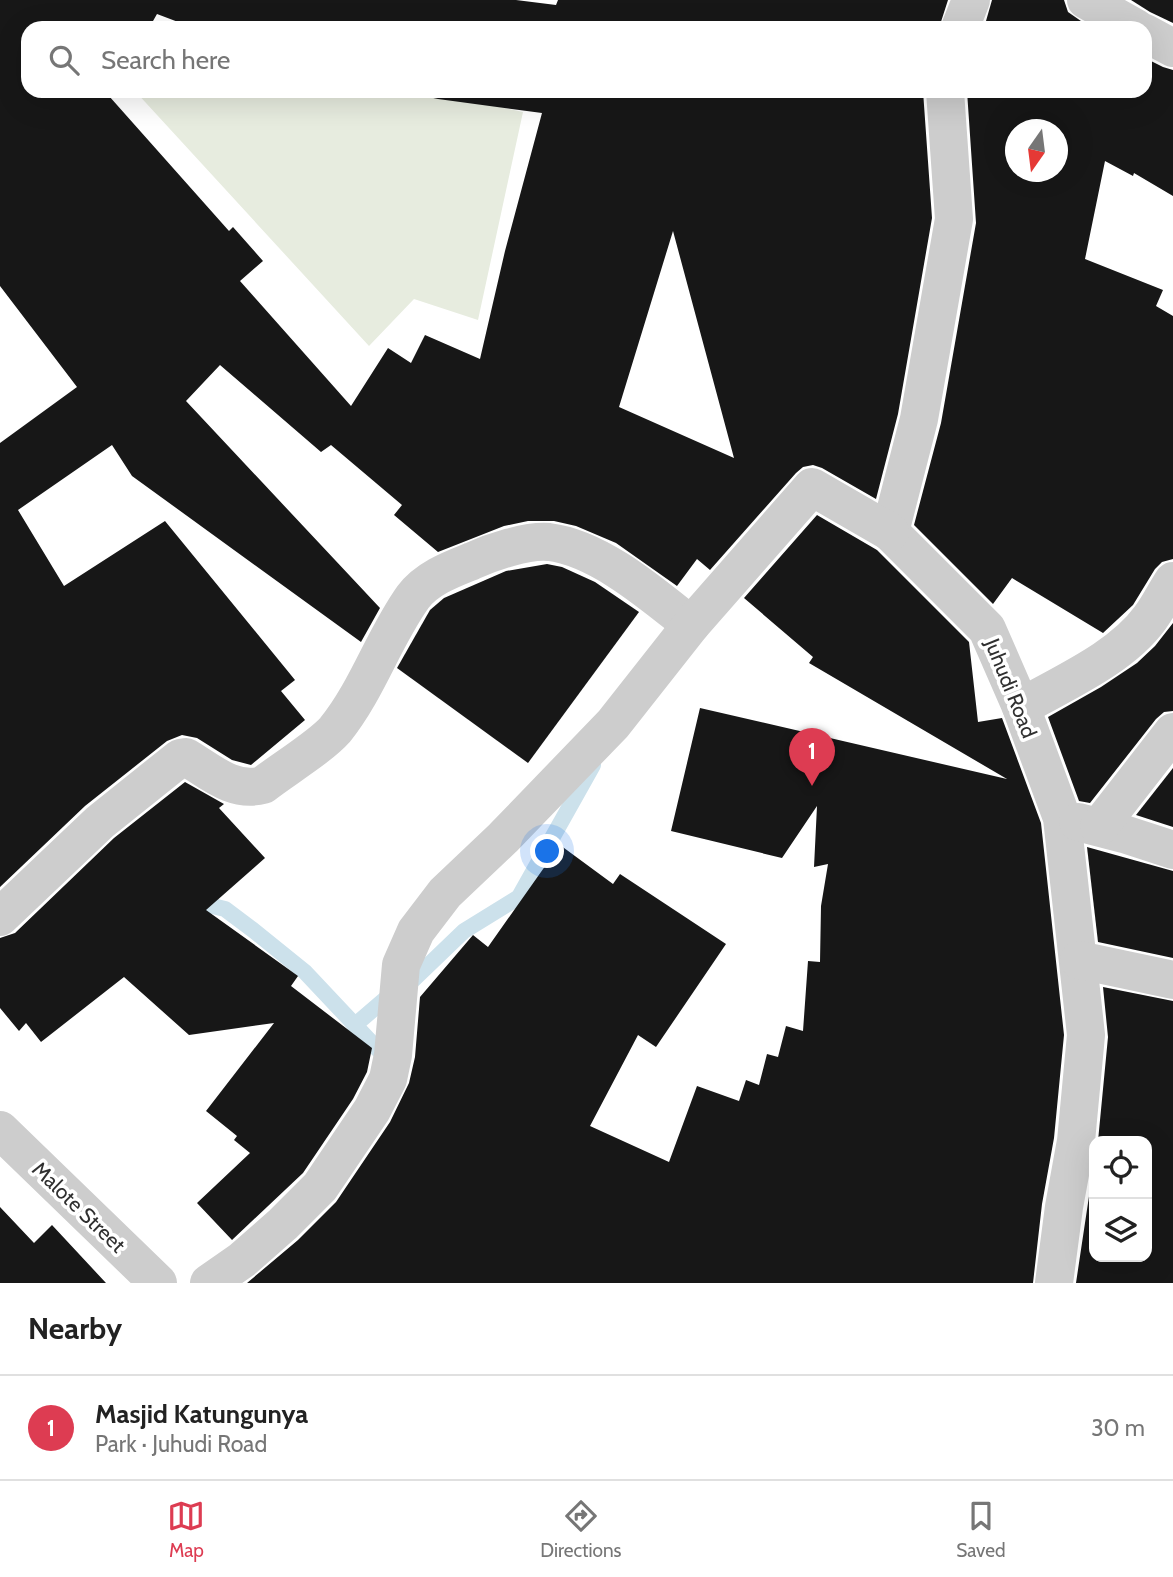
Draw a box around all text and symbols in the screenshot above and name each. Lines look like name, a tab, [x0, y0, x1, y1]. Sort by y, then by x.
search box	[21, 21, 1152, 98]
icon: search	[45, 41, 83, 79]
text: Search here	[101, 44, 230, 76]
north arrow	[1005, 119, 1068, 182]
street label: Juhudi Road	[979, 634, 1042, 741]
pin: 1	[789, 728, 835, 786]
your location	[530, 834, 564, 868]
map controls	[1089, 1136, 1152, 1262]
button: locate	[1089, 1136, 1152, 1199]
street label: Malote Street	[27, 1156, 131, 1258]
button: layers	[1089, 1199, 1152, 1262]
text: Nearby	[28, 1310, 122, 1347]
text: Masjid Katungunya	[95, 1398, 308, 1430]
text: 1	[47, 1414, 55, 1442]
text: 30 m	[1091, 1414, 1145, 1442]
text: Park · Juhudi Road	[95, 1430, 267, 1458]
tab: Map	[167, 1497, 205, 1562]
tab: Directions	[540, 1497, 621, 1562]
tab: Saved	[956, 1497, 1006, 1562]

